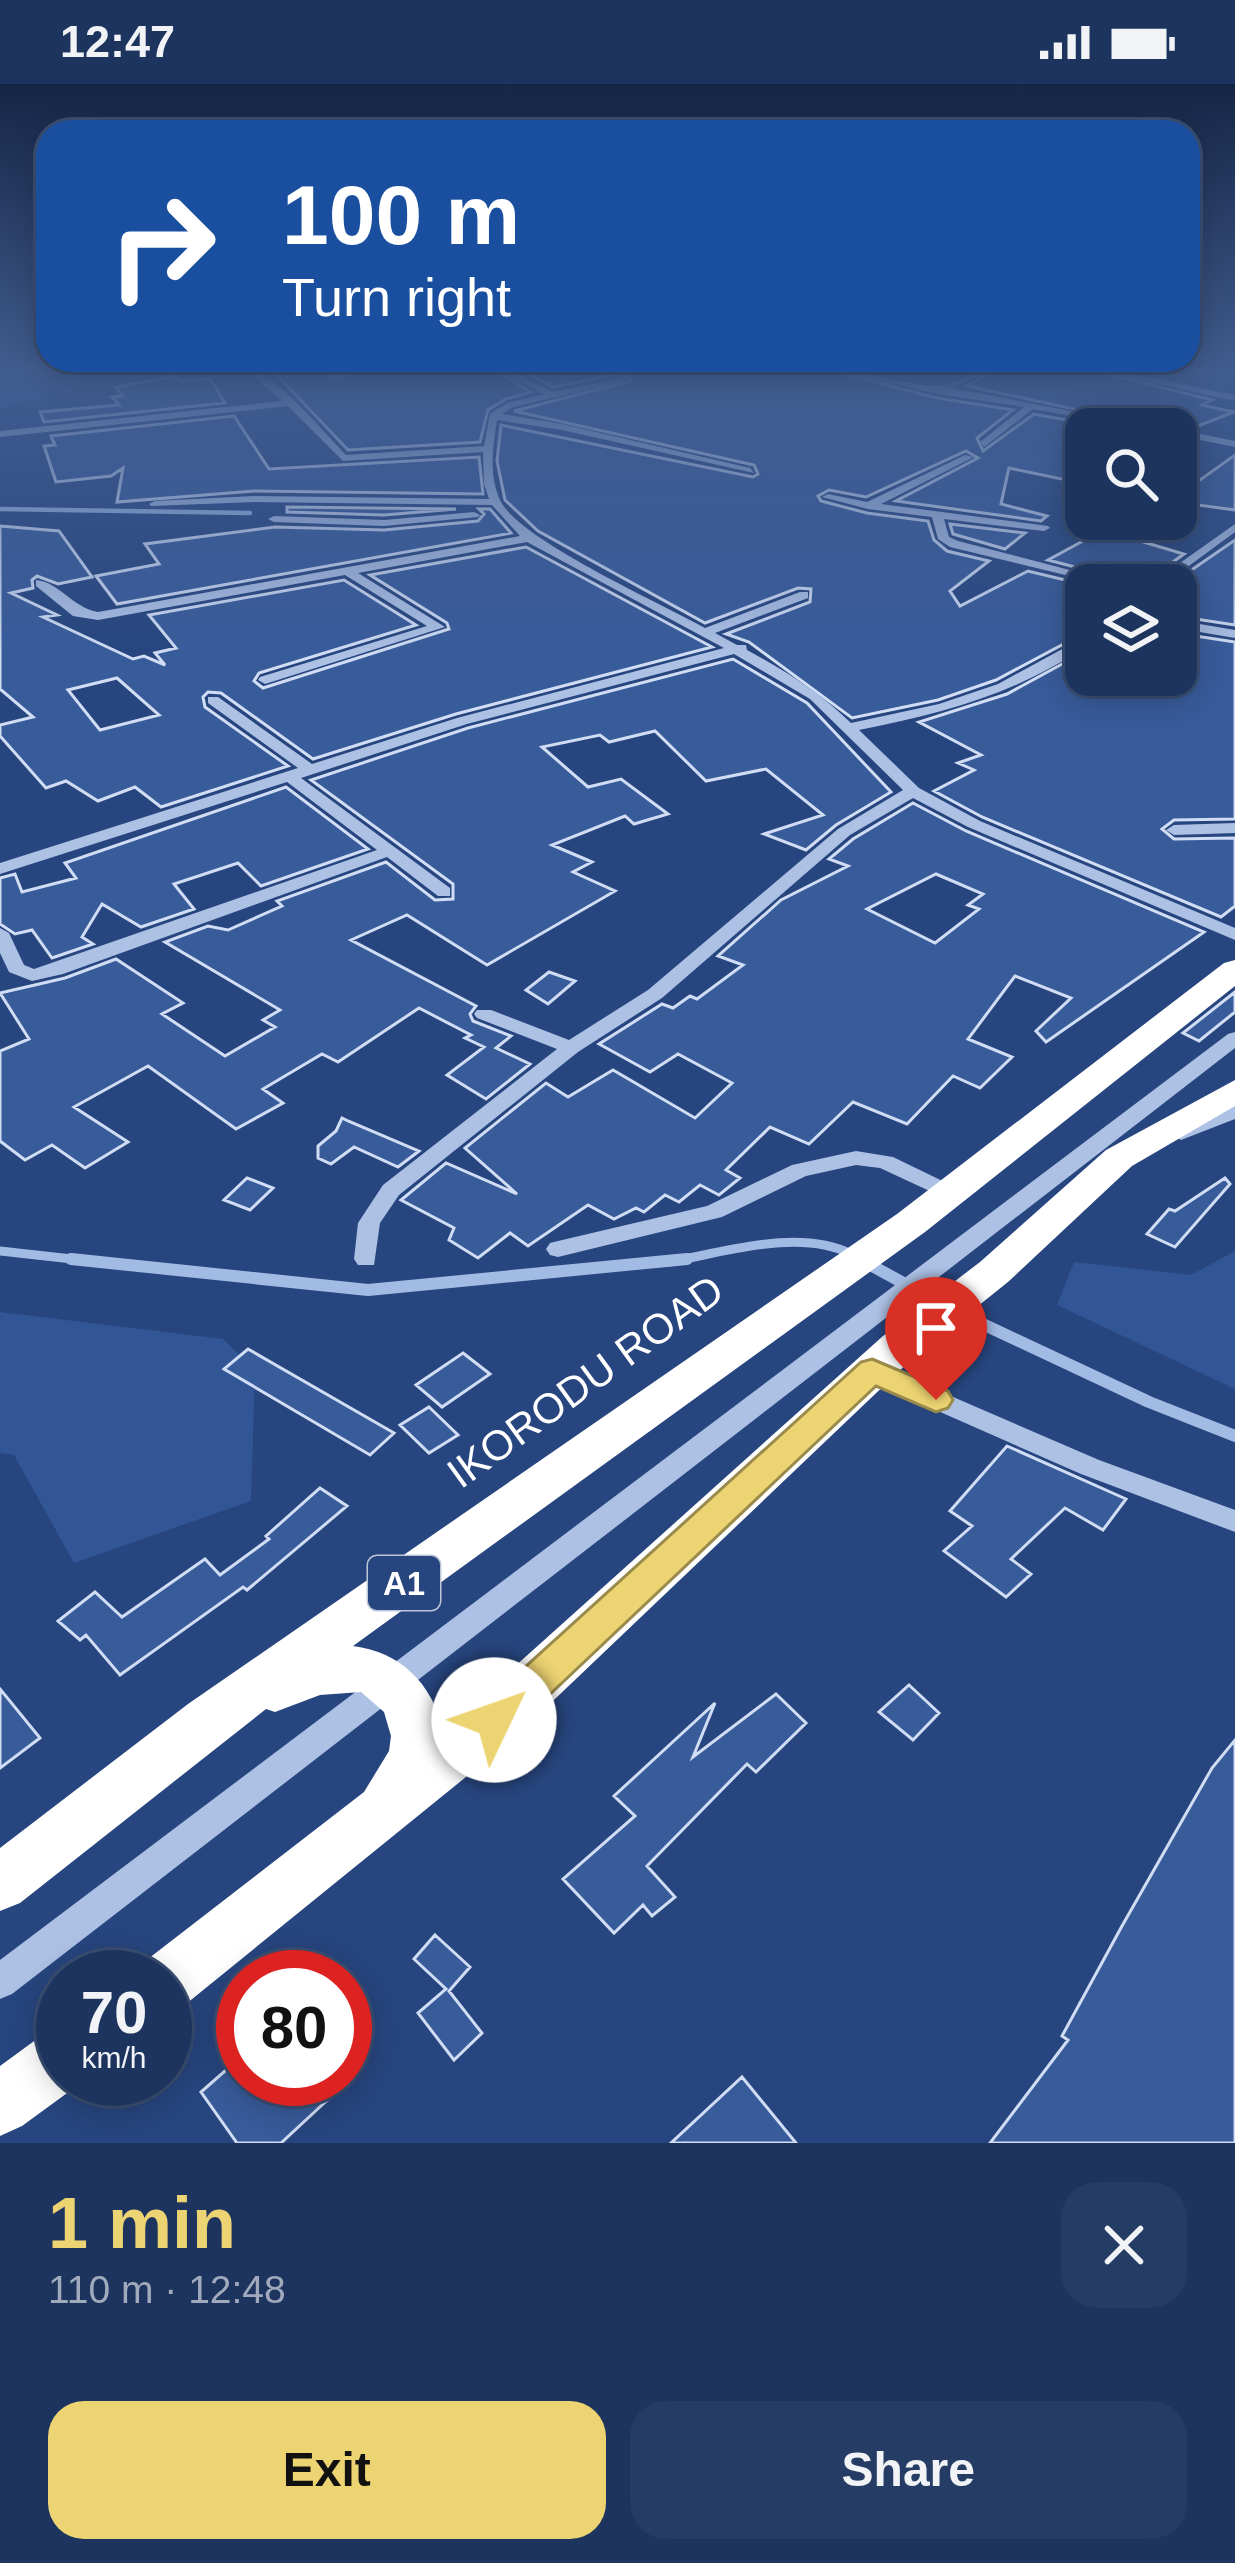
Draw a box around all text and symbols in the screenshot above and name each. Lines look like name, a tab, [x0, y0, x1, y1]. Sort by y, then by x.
text: 12:47	[60, 16, 175, 67]
icon: right	[84, 168, 240, 324]
text: 100 m	[282, 168, 520, 262]
text: Turn right	[282, 267, 511, 327]
map controls	[1065, 408, 1197, 696]
button: search	[1065, 408, 1197, 540]
button: layers	[1065, 564, 1197, 696]
street label: IKORODU ROAD	[438, 1266, 732, 1497]
pin	[885, 1277, 987, 1400]
icon: arrive	[903, 1295, 969, 1361]
road number: A1	[368, 1556, 440, 1610]
position arrow	[431, 1657, 557, 1783]
speed limit sign: 80	[216, 1950, 372, 2106]
text: 70	[81, 1979, 147, 2046]
text: km/h	[81, 2041, 147, 2074]
button: close	[1061, 2182, 1187, 2308]
text: 1 min	[48, 2183, 236, 2263]
text: 110 m · 12:48	[48, 2268, 286, 2311]
button: Exit	[48, 2401, 606, 2539]
button: Share	[630, 2401, 1187, 2539]

